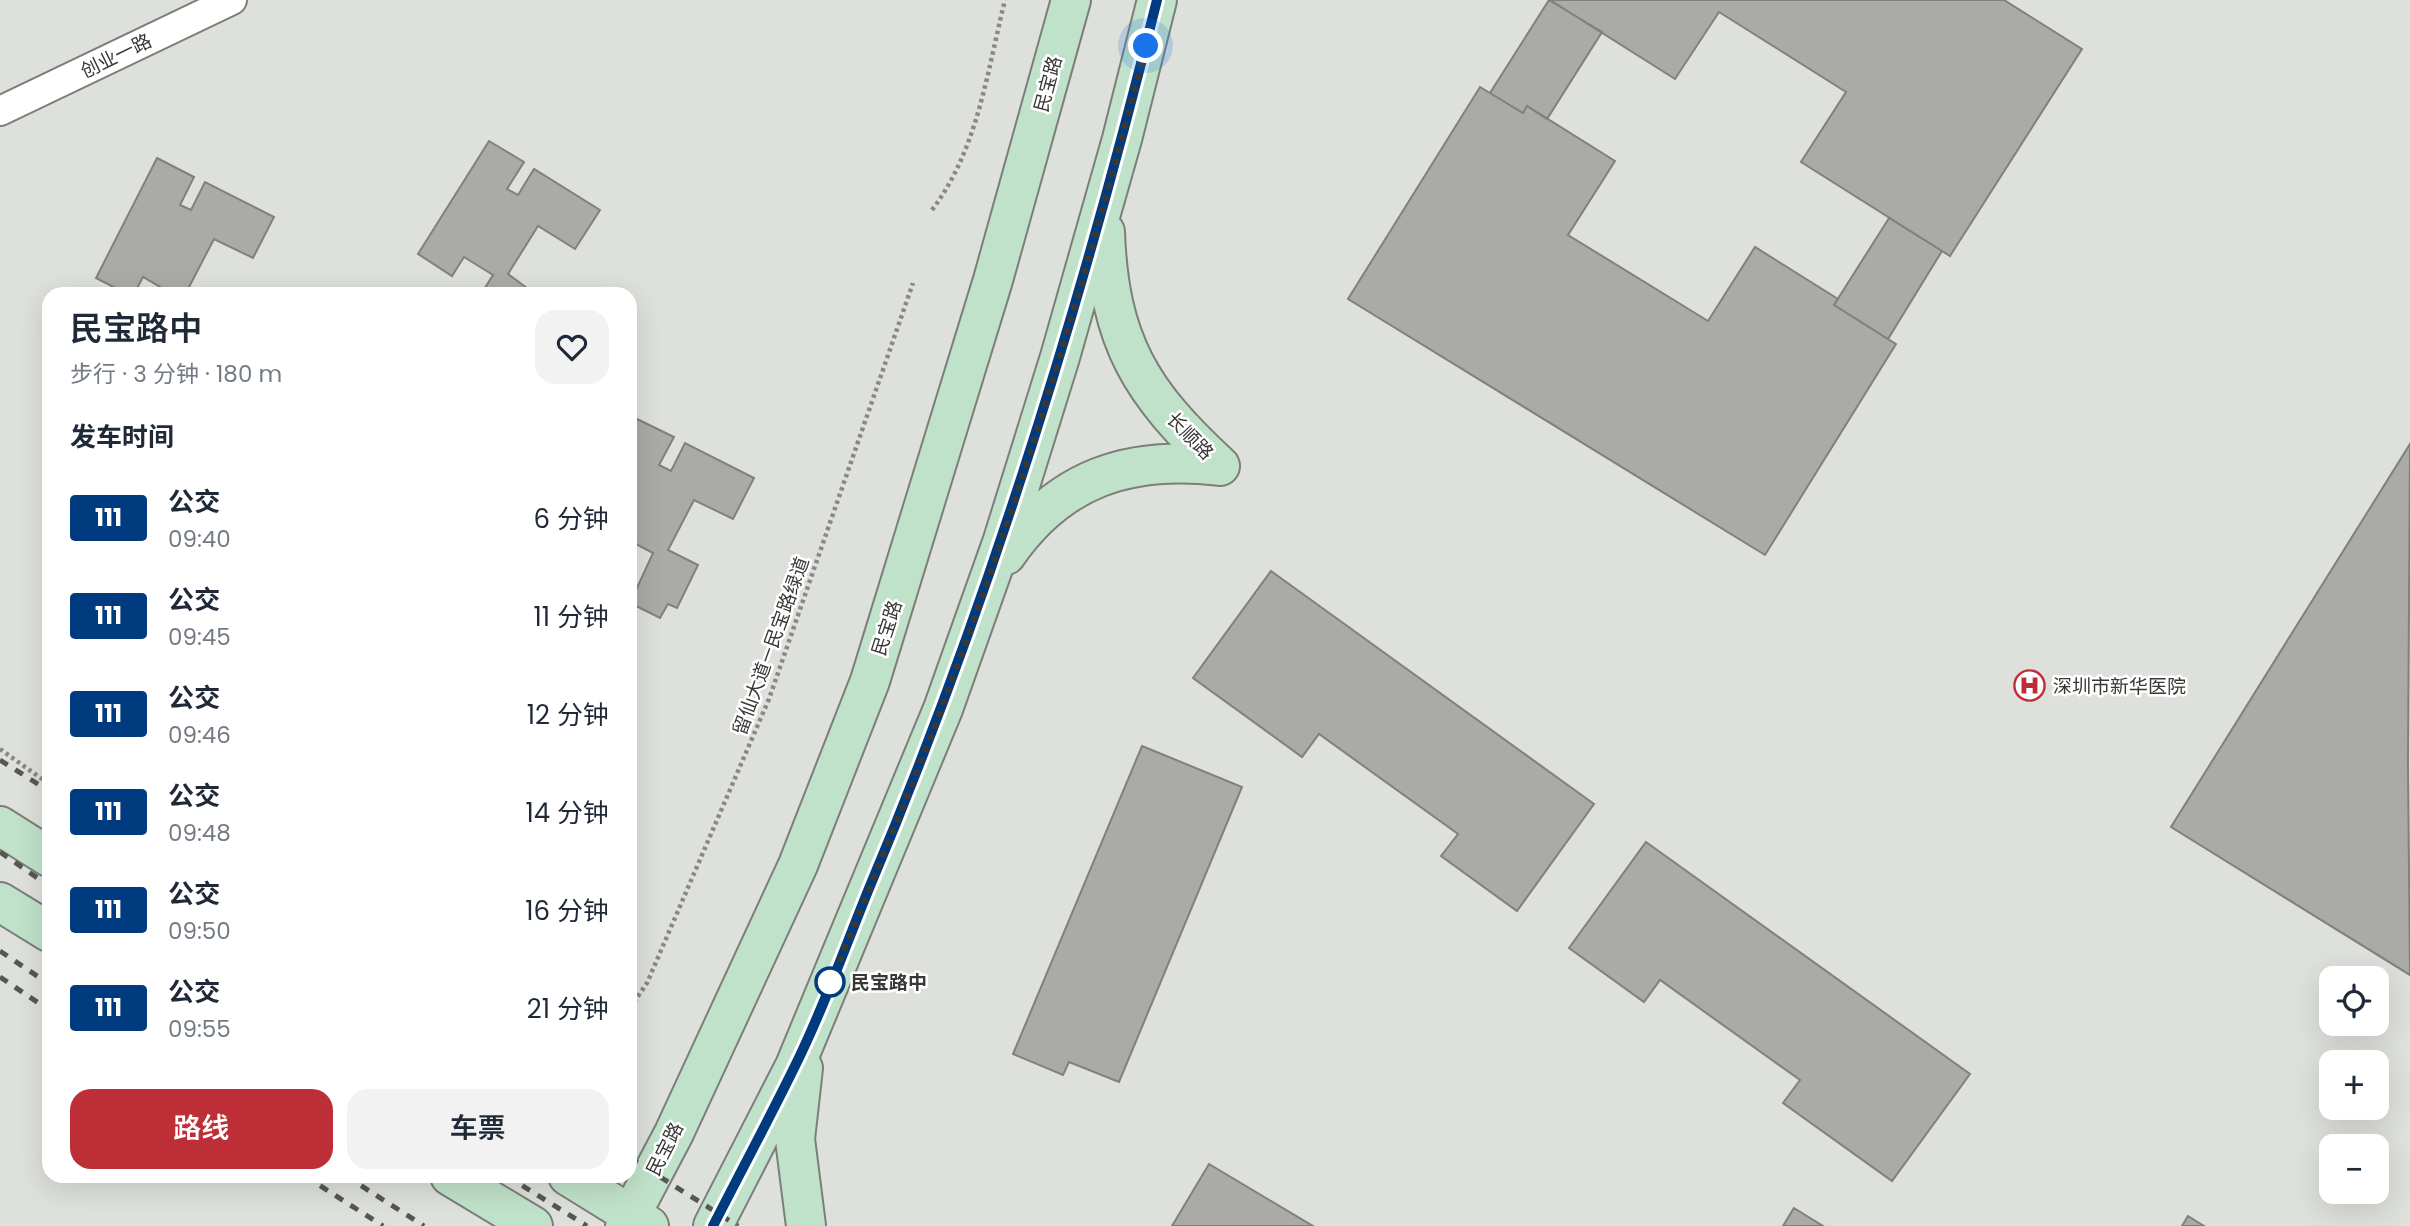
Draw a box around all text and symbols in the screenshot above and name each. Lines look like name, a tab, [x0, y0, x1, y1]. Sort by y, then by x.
street label: 创业一路	[76, 27, 156, 85]
your location	[1128, 28, 1163, 63]
street label: 民宝路	[1028, 53, 1068, 115]
text: 民宝路中	[70, 305, 202, 352]
button: heart	[535, 310, 609, 384]
text: 步行 · 3 分钟 · 180 m	[70, 358, 282, 390]
street label: 长顺路	[1160, 406, 1220, 466]
text: 发车时间	[70, 419, 174, 455]
text: 公交	[168, 484, 220, 520]
text: 111	[95, 501, 122, 534]
text: 6 分钟	[534, 501, 609, 537]
text: 09:40	[168, 523, 231, 555]
street label: 留仙大道—民宝路绿道	[726, 553, 816, 739]
text: 公交	[168, 582, 220, 618]
street label: 民宝路	[865, 597, 909, 659]
text: 111	[95, 599, 122, 632]
text: 11 分钟	[533, 599, 609, 635]
text: 09:45	[168, 621, 231, 653]
hospital icon: 深圳市新华医院	[2013, 669, 2047, 703]
place label: 深圳市新华医院	[2053, 673, 2186, 700]
text: 公交	[168, 680, 220, 716]
text: 111	[95, 697, 122, 730]
text: 12 分钟	[527, 697, 609, 733]
text: 09:46	[168, 719, 231, 751]
text: 公交	[168, 778, 220, 814]
text: 111	[95, 795, 122, 828]
text: 14 分钟	[525, 795, 609, 831]
text: 09:48	[168, 817, 231, 849]
text: 公交	[168, 876, 220, 912]
text: 111	[95, 893, 122, 926]
text: 16 分钟	[525, 893, 609, 929]
text: 09:50	[168, 915, 231, 947]
map controls	[2319, 966, 2389, 1204]
button: locate	[2319, 966, 2389, 1036]
marker: 民宝路中	[815, 967, 845, 997]
place label: 民宝路中	[851, 969, 927, 996]
text: 公交	[168, 974, 220, 1010]
text: 111	[95, 991, 122, 1024]
text: 21 分钟	[527, 991, 609, 1027]
text: 09:55	[168, 1013, 231, 1045]
button: +	[2319, 1050, 2389, 1120]
button: 路线	[70, 1089, 333, 1169]
button: 车票	[347, 1089, 609, 1169]
street label: 民宝路	[640, 1117, 690, 1181]
button: −	[2319, 1134, 2389, 1204]

